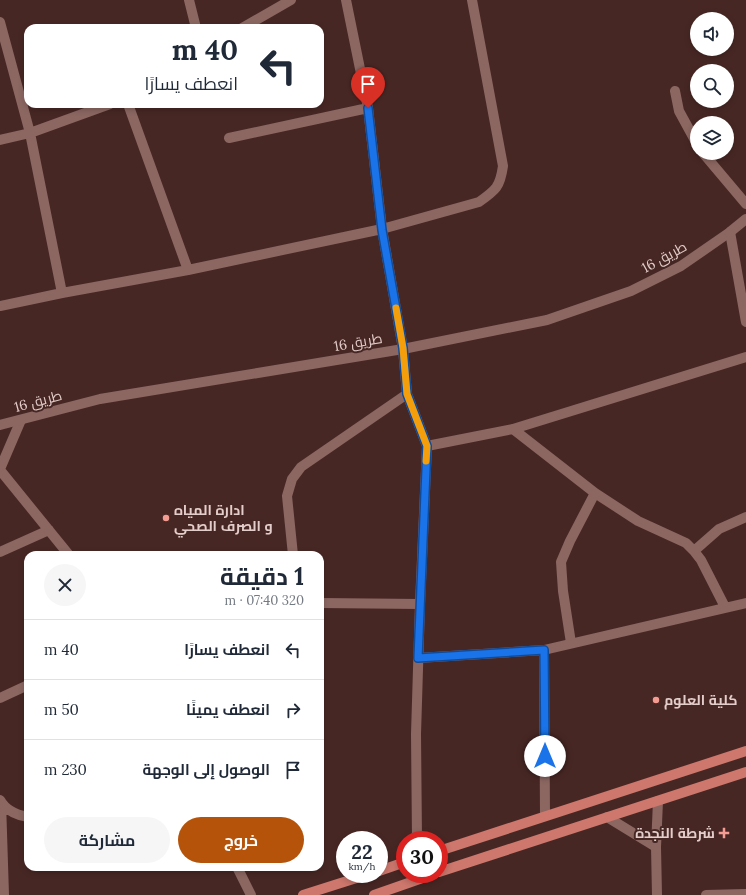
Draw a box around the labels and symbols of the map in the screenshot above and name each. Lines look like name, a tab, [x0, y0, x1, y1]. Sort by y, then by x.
pin	[351, 67, 385, 108]
street label: طريق 16	[638, 237, 690, 277]
street label: طريق 16	[332, 329, 384, 355]
street label: طريق 16	[12, 386, 64, 416]
place label: ادارة المياه و الصرف الصحي	[174, 501, 273, 538]
marker: ادارة المياه و الصرف الصحي	[161, 513, 171, 523]
place label: كلية العلوم	[664, 691, 737, 710]
marker: كلية العلوم	[651, 695, 661, 705]
position arrow	[524, 735, 566, 777]
place label: شرطة النجدة	[635, 824, 715, 842]
marker: شرطة النجدة	[718, 827, 730, 839]
speed limit sign: 30	[396, 831, 448, 883]

